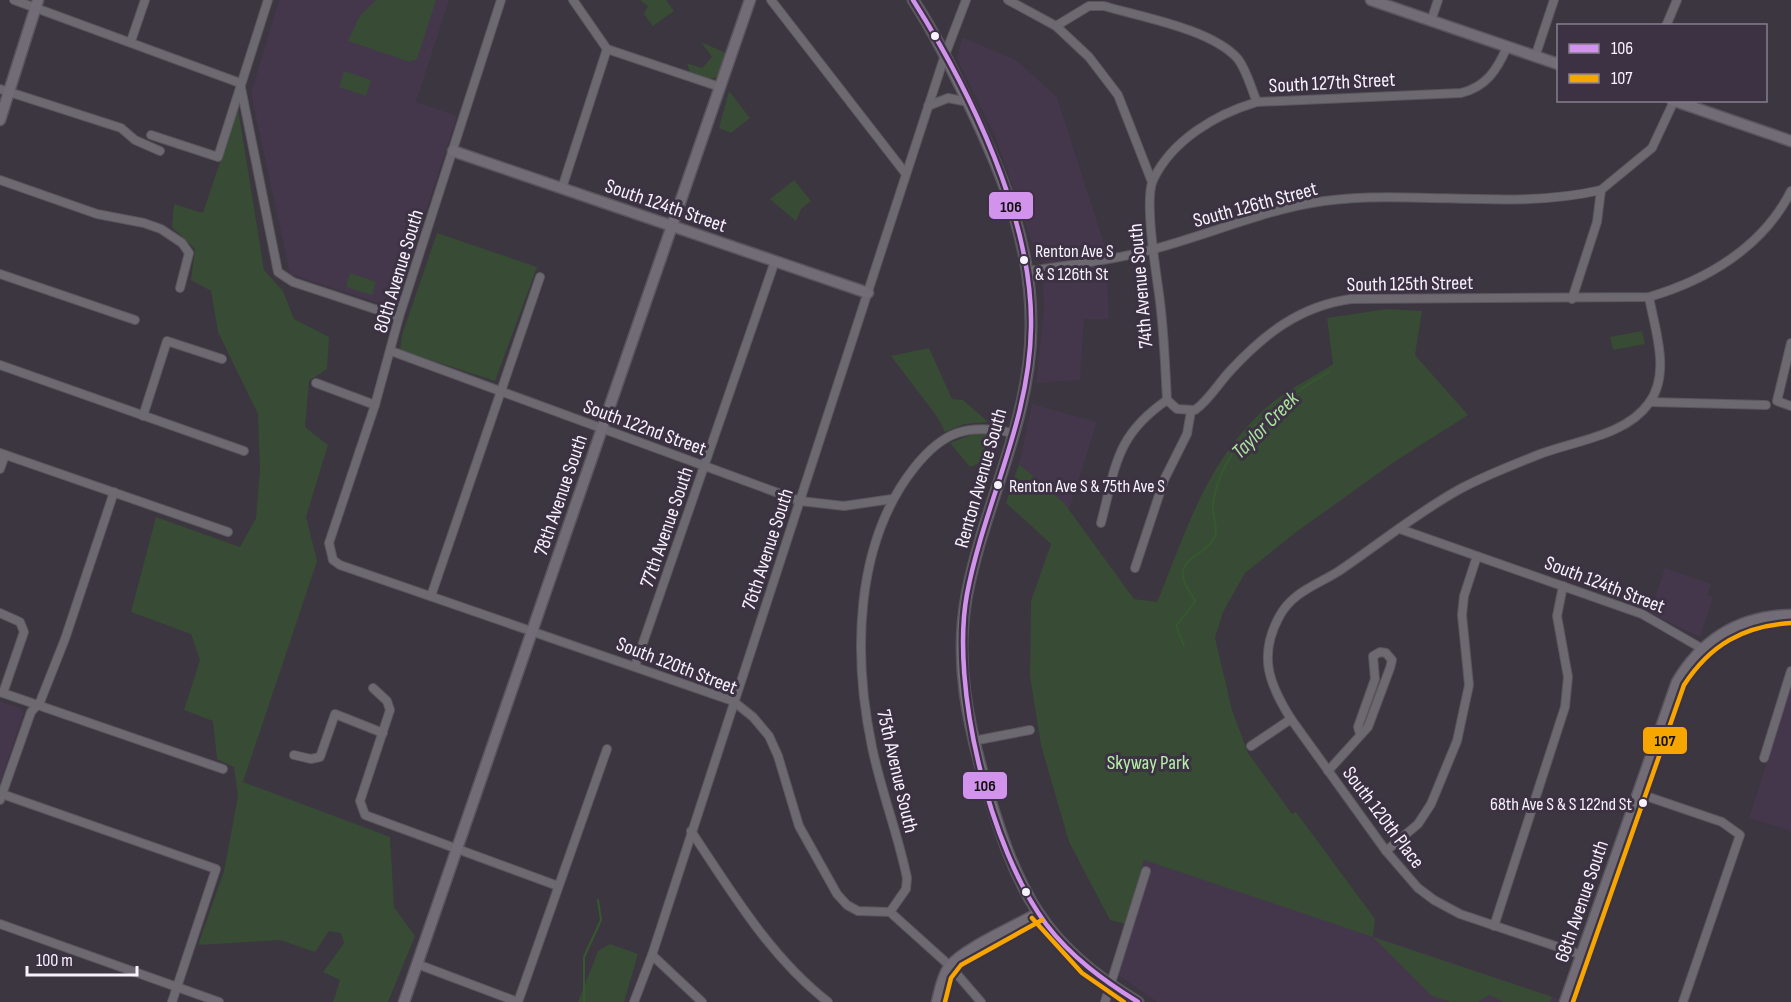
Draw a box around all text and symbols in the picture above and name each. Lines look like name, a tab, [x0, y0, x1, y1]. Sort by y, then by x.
legend	[1557, 24, 1767, 102]
unlabelled marker	[929, 30, 941, 42]
text: 106	[1611, 38, 1633, 59]
street label: South 127th Street	[1268, 68, 1396, 98]
text: 107	[1611, 68, 1633, 89]
street label: South 124th Street	[602, 174, 730, 238]
street label: South 126th Street	[1191, 177, 1320, 233]
line badge: 106	[988, 191, 1034, 220]
text: 106	[1000, 198, 1022, 217]
street label: 80th Avenue South	[369, 207, 429, 336]
street label: 74th Avenue South	[1124, 223, 1158, 349]
place label: Renton Ave S & S 126th St	[1035, 241, 1114, 285]
marker: Renton Ave S & S 126th St	[1018, 254, 1030, 266]
street label: South 125th Street	[1347, 271, 1474, 297]
water label: Taylor Creek	[1227, 386, 1305, 464]
street label: South 122nd Street	[580, 395, 709, 461]
street label: Renton Avenue South	[950, 406, 1012, 551]
street label: 78th Avenue South	[529, 432, 593, 559]
street label: 77th Avenue South	[635, 464, 699, 591]
place label: Renton Ave S & 75th Ave S	[1009, 476, 1165, 497]
marker: Renton Ave S & 75th Ave S	[992, 479, 1004, 491]
street label: 76th Avenue South	[737, 485, 799, 613]
street label: South 124th Street	[1541, 551, 1668, 619]
street label: South 120th Street	[613, 632, 740, 700]
street label: 75th Avenue South	[871, 707, 923, 835]
line badge: 107	[1642, 726, 1688, 755]
text: 107	[1655, 732, 1675, 751]
park label: Skyway Park	[1107, 751, 1190, 775]
street label: South 120th Place	[1337, 762, 1429, 873]
line badge: 106	[962, 771, 1008, 800]
text: 106	[974, 777, 996, 796]
place label: 68th Ave S & S 122nd St	[1490, 794, 1632, 815]
marker: 68th Ave S & S 122nd St	[1637, 797, 1649, 809]
street label: 68th Avenue South	[1550, 837, 1614, 965]
unlabelled marker	[1020, 886, 1032, 898]
scale bar	[27, 939, 136, 977]
text: 100 m	[36, 950, 73, 971]

